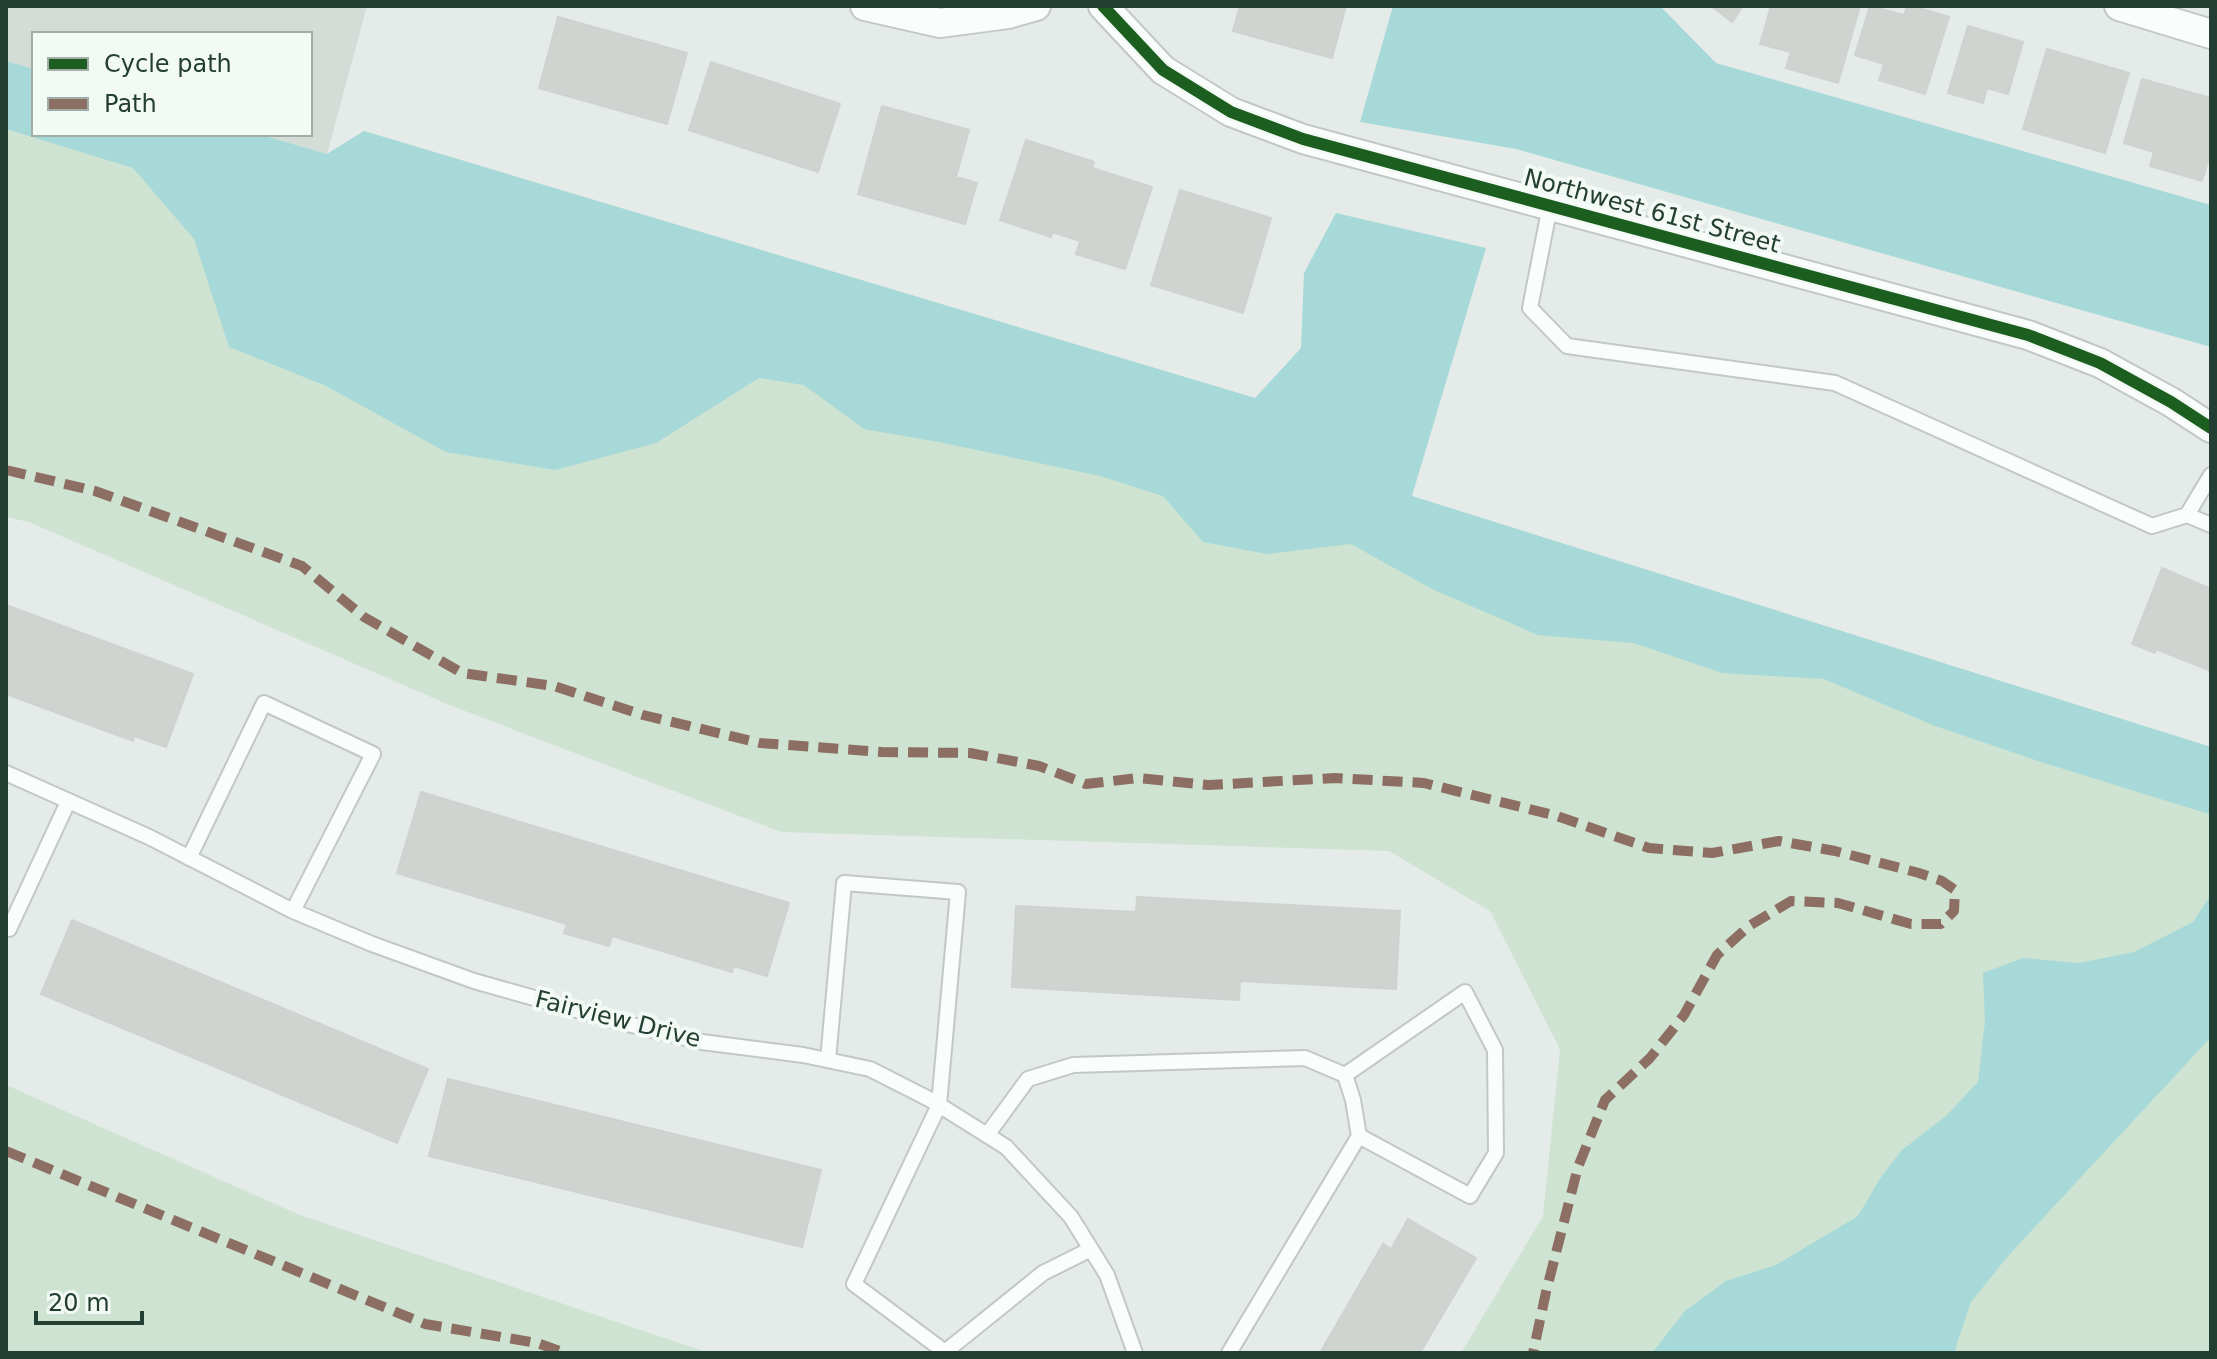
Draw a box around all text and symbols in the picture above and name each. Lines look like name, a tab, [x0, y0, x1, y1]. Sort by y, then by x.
legend	[32, 32, 312, 136]
text: Cycle path	[104, 50, 232, 78]
text: Path	[104, 90, 157, 118]
street label: Northwest 61st Street	[1521, 163, 1783, 259]
street label: Fairview Drive	[532, 985, 704, 1053]
scale bar	[36, 1275, 142, 1325]
text: 20 m	[48, 1289, 110, 1317]

